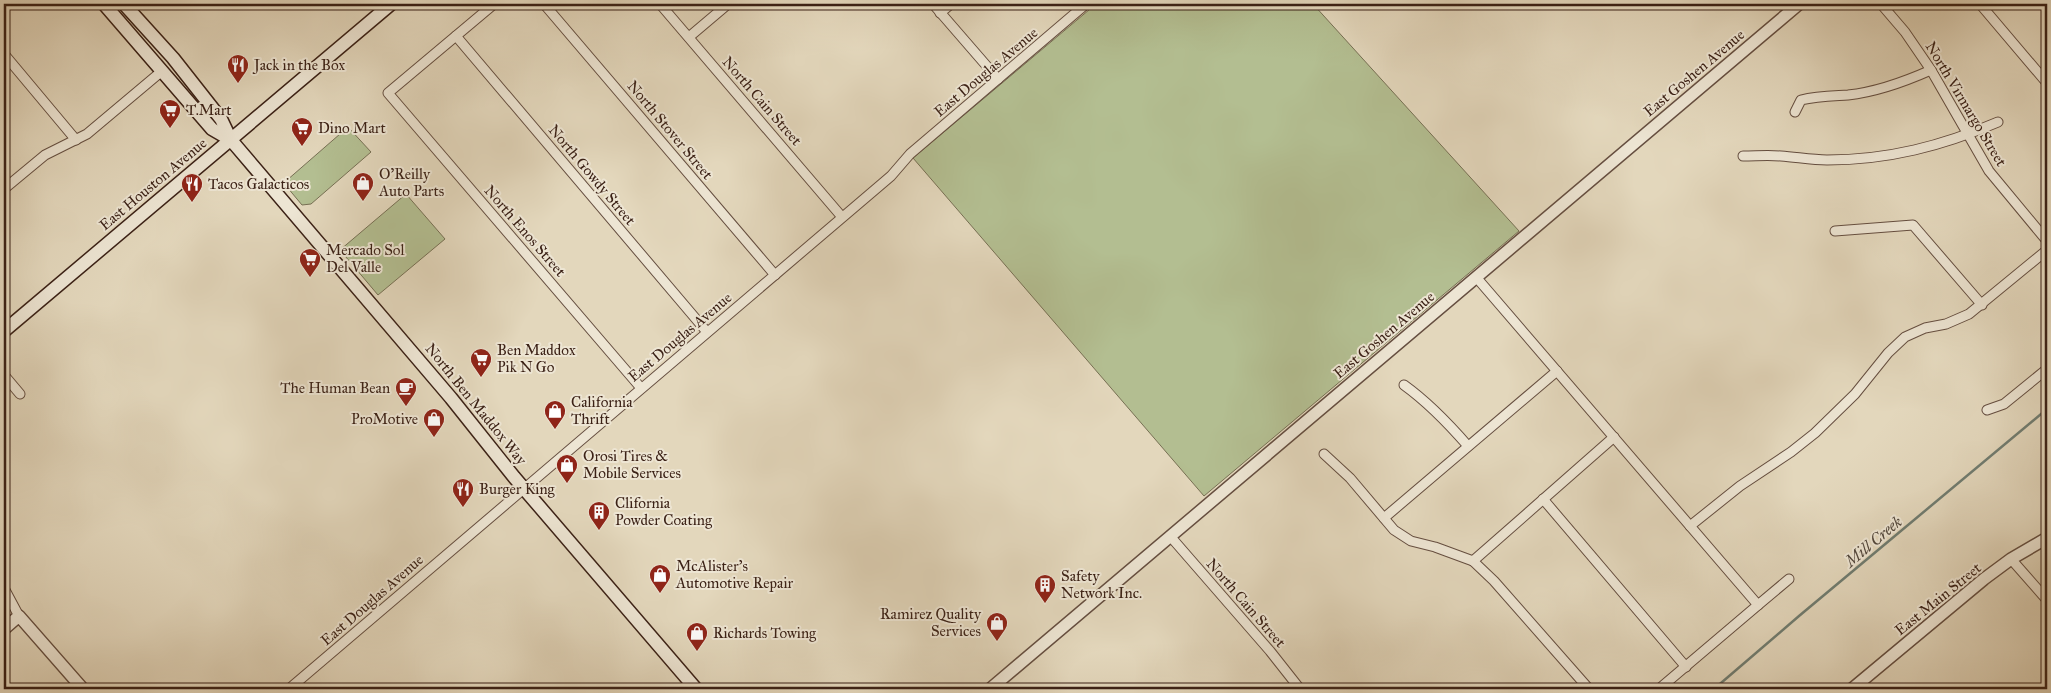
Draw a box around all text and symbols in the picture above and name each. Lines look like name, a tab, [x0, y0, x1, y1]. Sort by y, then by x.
street label: East Douglas Avenue	[931, 23, 1041, 121]
street label: East Goshen Avenue	[1640, 26, 1748, 120]
street label: North Virmargo Street	[1922, 38, 2011, 170]
restaurant icon: Jack in the Box	[226, 53, 250, 84]
street label: North Cain Street	[719, 53, 806, 150]
place label: Jack in the Box	[252, 56, 346, 75]
street label: North Stover Street	[623, 77, 717, 184]
supermarket icon: T.Mart	[158, 98, 182, 129]
place label: T.Mart	[186, 101, 232, 119]
supermarket icon: Dino Mart	[290, 116, 314, 147]
place label: Dino Mart	[318, 119, 386, 137]
street label: North Gowdy Street	[545, 121, 640, 230]
street label: East Houston Avenue	[96, 134, 210, 234]
place label: O'Reilly Auto Parts	[378, 165, 444, 200]
shop icon: O'Reilly Auto Parts	[351, 171, 375, 202]
restaurant icon: Tacos Galacticos	[180, 172, 204, 203]
place label: Tacos Galacticos	[208, 175, 309, 193]
street label: North Enos Street	[480, 182, 570, 281]
place label: Mercado Sol Del Valle	[326, 241, 405, 276]
supermarket icon: Mercado Sol Del Valle	[298, 247, 322, 278]
street label: East Douglas Avenue	[625, 288, 735, 386]
street label: East Goshen Avenue	[1330, 288, 1438, 382]
street label: North Ben Maddox Way	[421, 340, 531, 469]
place label: Ben Maddox Pik N Go	[497, 341, 576, 376]
supermarket icon: Ben Maddox Pik N Go	[469, 347, 493, 378]
cafe icon: The Human Bean	[394, 376, 418, 407]
place label: The Human Bean	[280, 379, 390, 397]
place label: California Thrift	[571, 393, 633, 428]
shop icon: California Thrift	[543, 399, 567, 430]
shop icon: ProMotive	[422, 407, 446, 438]
place label: ProMotive	[351, 410, 418, 428]
place label: Orosi Tires & Mobile Services	[583, 447, 681, 482]
shop icon: Orosi Tires & Mobile Services	[555, 453, 579, 484]
restaurant icon: Burger King	[451, 477, 475, 508]
place label: Burger King	[479, 480, 556, 498]
place label: Clifornia Powder Coating	[615, 494, 713, 529]
building icon: Clifornia Powder Coating	[587, 500, 611, 531]
water label: Mill Creek	[1839, 512, 1906, 572]
street label: East Douglas Avenue	[317, 551, 427, 649]
street label: North Cain Street	[1203, 555, 1290, 652]
place label: McAlister's Automotive Repair	[675, 557, 794, 592]
street label: East Main Street	[1891, 558, 1985, 639]
shop icon: McAlister's Automotive Repair	[648, 563, 672, 594]
place label: Safety Network Inc.	[1061, 567, 1142, 602]
building icon: Safety Network Inc.	[1033, 573, 1057, 604]
place label: Ramirez Quality Services	[880, 605, 982, 640]
shop icon: Ramirez Quality Services	[985, 611, 1009, 642]
shop icon: Richards Towing	[685, 621, 709, 652]
place label: Richards Towing	[713, 624, 817, 642]

